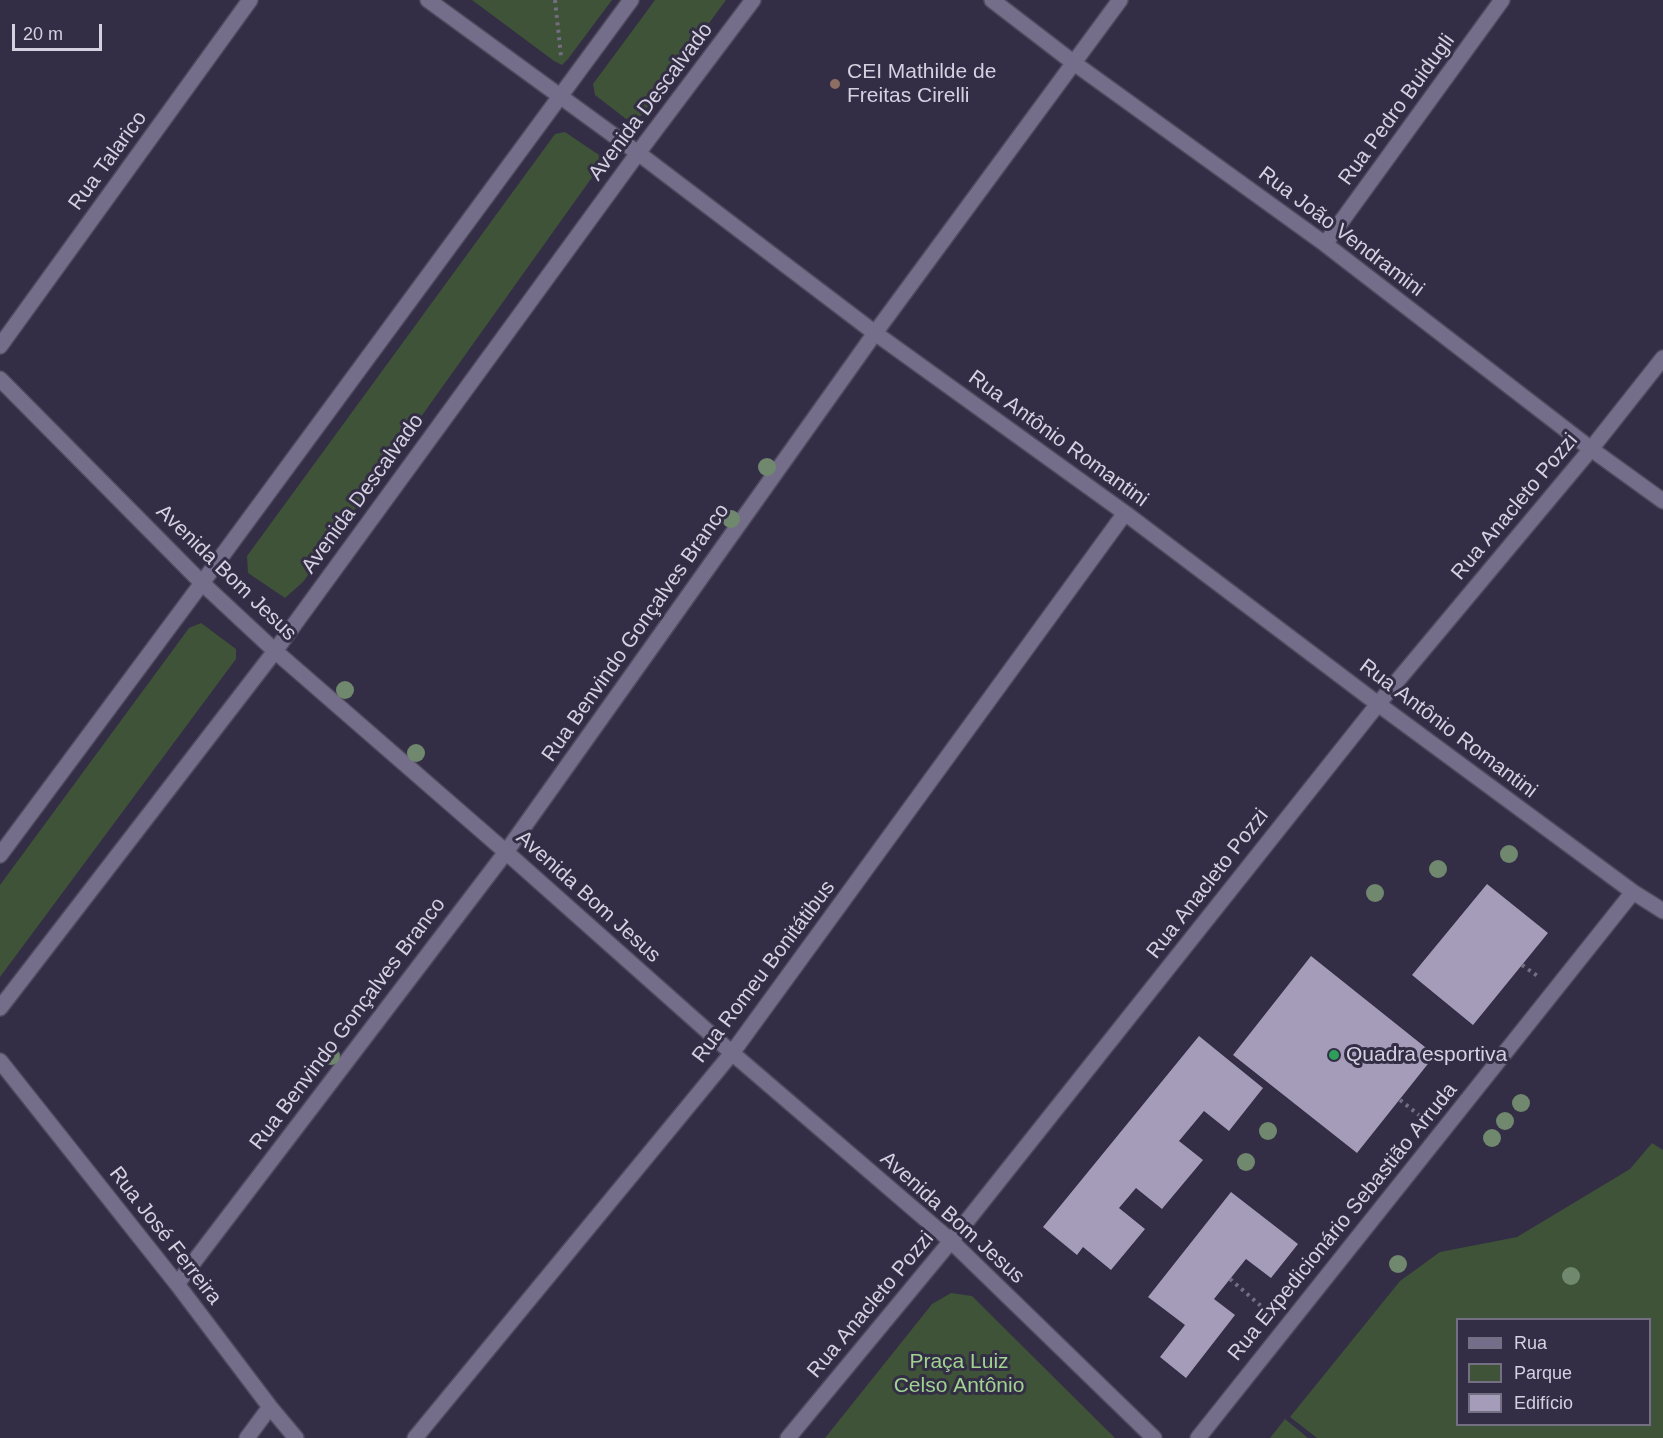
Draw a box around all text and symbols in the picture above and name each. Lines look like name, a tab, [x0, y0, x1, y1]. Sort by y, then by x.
scale bar	[15, 12, 105, 50]
street label: Avenida Descalvado	[583, 18, 719, 186]
text: 20 m	[23, 24, 63, 44]
street label: Rua Pedro Buidugli	[1334, 29, 1460, 191]
place label: CEI Mathilde de Freitas Cirelli	[847, 59, 996, 109]
marker: CEI Mathilde de Freitas Cirelli	[828, 77, 842, 91]
street label: Rua Talarico	[64, 106, 152, 216]
street label: Rua João Vendramini	[1253, 162, 1429, 302]
street label: Rua Antônio Romantini	[963, 365, 1153, 513]
street label: Avenida Descalvado	[297, 409, 429, 579]
street label: Rua Anacleto Pozzi	[1446, 429, 1584, 585]
street label: Rua Benvindo Gonçalves Branco	[537, 499, 735, 767]
street label: Avenida Bom Jesus	[151, 500, 301, 646]
street label: Rua Antônio Romantini	[1354, 654, 1542, 804]
street label: Rua Anacleto Pozzi	[1142, 804, 1274, 964]
street label: Avenida Bom Jesus	[511, 826, 665, 968]
street label: Rua Romeu Bonitátibus	[687, 876, 841, 1068]
street label: Rua Benvindo Gonçalves Branco	[245, 893, 451, 1155]
place label: Quadra esportiva	[1346, 1042, 1507, 1068]
marker: Quadra esportiva	[1327, 1048, 1341, 1062]
street label: Rua Expedicionário Sebastião Arruda	[1223, 1078, 1463, 1366]
street label: Avenida Bom Jesus	[875, 1147, 1029, 1289]
street label: Rua José Ferreira	[103, 1162, 227, 1310]
street label: Rua Anacleto Pozzi	[802, 1227, 940, 1383]
legend	[1456, 1318, 1651, 1426]
text: Rua	[1514, 1333, 1547, 1353]
park label: Praça Luiz Celso Antônio	[894, 1349, 1024, 1399]
text: Parque	[1514, 1363, 1572, 1383]
text: Edifício	[1514, 1393, 1573, 1413]

